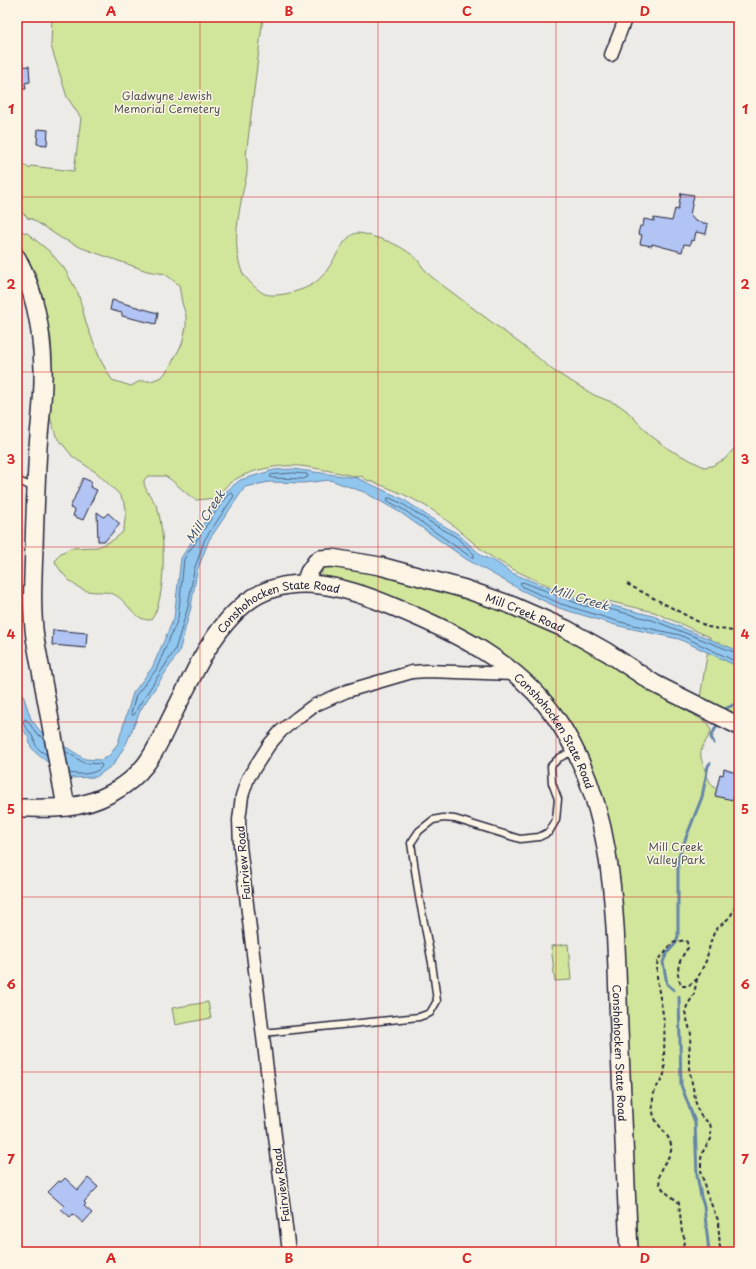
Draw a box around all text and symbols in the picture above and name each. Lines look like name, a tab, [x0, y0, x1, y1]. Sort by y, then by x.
text: A	[106, 1, 116, 20]
text: B	[285, 1, 294, 20]
text: C	[462, 1, 472, 20]
text: D	[640, 1, 650, 20]
park label: Gladwyne Jewish Memorial Cemetery	[114, 87, 220, 117]
text: 1	[8, 99, 14, 118]
text: 1	[742, 99, 748, 118]
text: 2	[6, 274, 16, 293]
text: 2	[740, 274, 750, 293]
text: 3	[7, 449, 16, 468]
text: 3	[741, 449, 750, 468]
water label: Mill Creek	[181, 485, 229, 546]
street label: Conshohocken State Road	[212, 575, 342, 636]
water label: Mill Creek	[549, 580, 612, 615]
street label: Mill Creek Road	[483, 588, 567, 636]
text: 4	[7, 624, 16, 643]
text: 4	[741, 624, 750, 643]
street label: Conshohocken State Road	[511, 668, 599, 791]
text: 5	[7, 799, 15, 818]
text: 5	[741, 799, 749, 818]
street label: Fairview Road	[231, 825, 255, 901]
park label: Mill Creek Valley Park	[647, 838, 706, 868]
text: 6	[6, 974, 16, 993]
text: 6	[740, 974, 750, 993]
street label: Conshohocken State Road	[609, 984, 632, 1122]
street label: Fairview Road	[268, 1147, 294, 1223]
text: 7	[7, 1149, 15, 1168]
text: 7	[741, 1149, 749, 1168]
text: A	[106, 1248, 116, 1267]
text: B	[285, 1248, 294, 1267]
text: C	[462, 1248, 472, 1267]
text: D	[640, 1248, 650, 1267]

